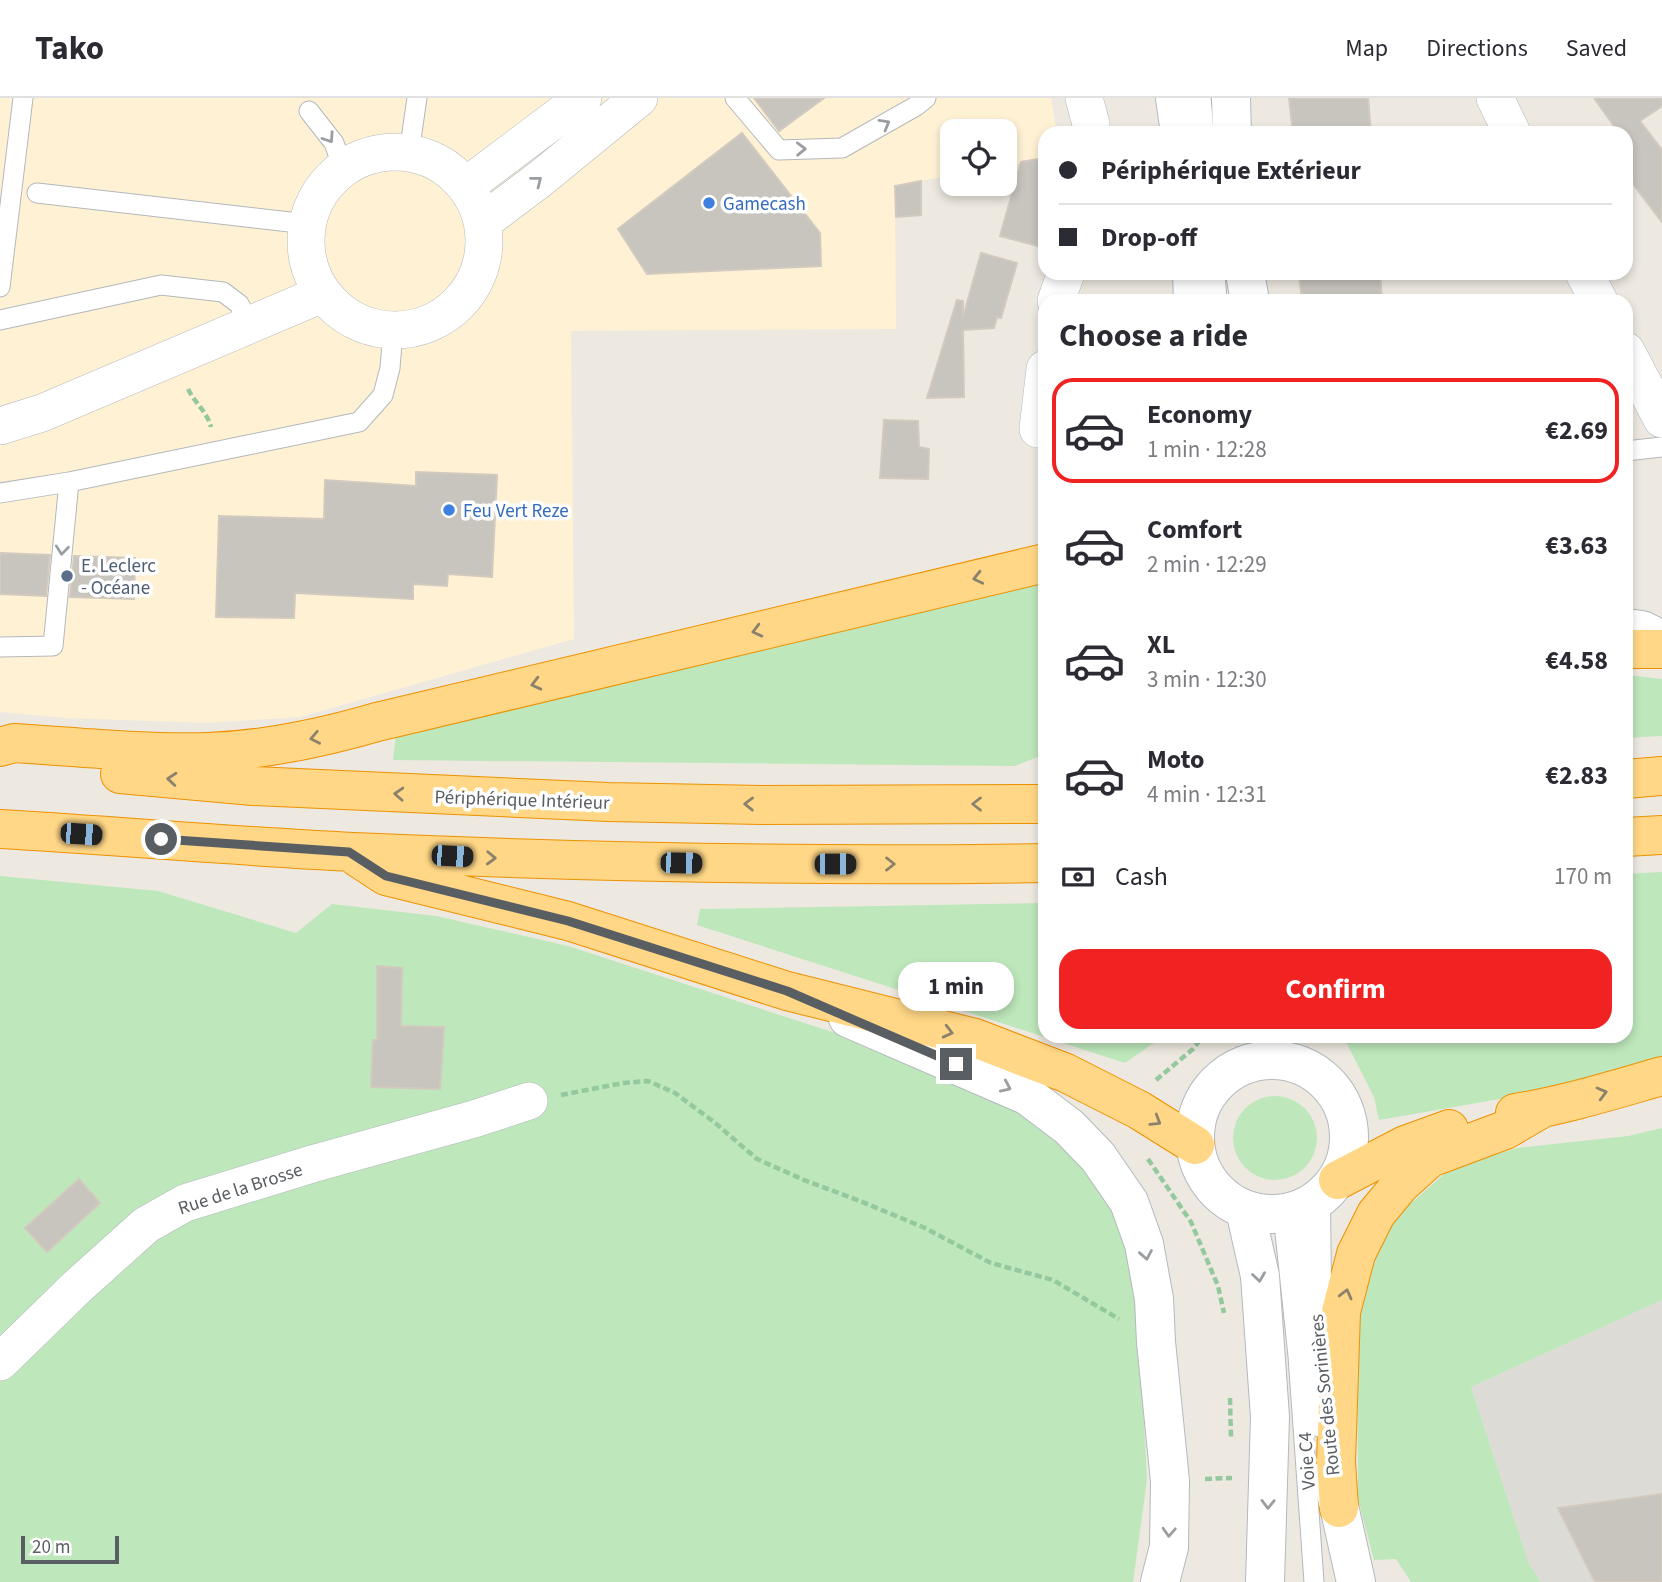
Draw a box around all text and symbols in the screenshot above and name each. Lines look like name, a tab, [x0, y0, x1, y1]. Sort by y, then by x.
text: Tako	[35, 25, 104, 72]
text: Map	[1345, 31, 1388, 66]
text: Directions	[1426, 31, 1528, 66]
text: Saved	[1566, 31, 1627, 66]
one-way arrow	[877, 119, 890, 132]
map controls	[940, 119, 1017, 196]
button: locate	[940, 119, 1017, 196]
one-way arrow	[321, 130, 333, 143]
one-way arrow	[796, 142, 807, 157]
text: Périphérique Extérieur	[1101, 152, 1361, 189]
one-way arrow	[529, 177, 542, 189]
place label: Gamecash	[723, 191, 806, 218]
marker: Gamecash	[701, 195, 717, 211]
text: Drop-off	[1101, 219, 1197, 256]
text: Choose a ride	[1059, 313, 1248, 359]
text: Economy	[1147, 396, 1252, 433]
icon: car	[1063, 399, 1126, 462]
text: €2.69	[1545, 412, 1608, 449]
text: 1 min · 12:28	[1147, 433, 1267, 466]
place label: Feu Vert Reze	[463, 498, 569, 525]
marker: Feu Vert Reze	[441, 502, 457, 518]
text: Comfort	[1147, 511, 1242, 548]
icon: car	[1063, 514, 1126, 577]
text: €3.63	[1545, 527, 1608, 564]
one-way arrow	[55, 545, 70, 556]
text: 2 min · 12:29	[1147, 548, 1267, 581]
place label: E. Leclerc - Océane	[81, 553, 156, 602]
marker: E. Leclerc - Océane	[59, 568, 75, 584]
one-way arrow	[972, 569, 984, 584]
one-way arrow	[751, 623, 763, 637]
text: XL	[1147, 626, 1175, 663]
icon: car	[1063, 629, 1126, 692]
text: €4.58	[1545, 642, 1608, 679]
text: 3 min · 12:30	[1147, 663, 1267, 696]
one-way arrow	[530, 676, 542, 690]
one-way arrow	[309, 729, 321, 744]
text: Moto	[1147, 741, 1204, 778]
icon: car	[1063, 744, 1126, 807]
text: €2.83	[1545, 757, 1608, 794]
one-way arrow	[166, 772, 177, 787]
text: 4 min · 12:31	[1147, 778, 1267, 811]
street label: Périphérique Intérieur	[434, 784, 610, 817]
one-way arrow	[393, 787, 404, 802]
one-way arrow	[971, 796, 981, 812]
one-way arrow	[743, 797, 754, 812]
car	[60, 822, 103, 846]
route start	[145, 823, 177, 855]
car	[431, 844, 474, 868]
one-way arrow	[486, 850, 497, 865]
car	[660, 852, 703, 874]
car	[815, 854, 857, 875]
one-way arrow	[885, 856, 896, 872]
icon: cash	[1059, 858, 1097, 896]
text: Cash	[1115, 858, 1168, 895]
text: 170 m	[1554, 860, 1612, 893]
button: Confirm	[1059, 949, 1612, 1029]
callout: 1 min	[898, 962, 1014, 1012]
text: 1 min	[928, 970, 984, 1003]
one-way arrow	[942, 1024, 954, 1038]
route end	[940, 1048, 972, 1080]
one-way arrow	[1000, 1078, 1012, 1092]
one-way arrow	[1595, 1087, 1607, 1102]
one-way arrow	[1149, 1112, 1162, 1125]
street label: Rue de la Brosse	[175, 1157, 306, 1222]
one-way arrow	[1138, 1249, 1153, 1261]
one-way arrow	[1251, 1271, 1266, 1283]
one-way arrow	[1338, 1288, 1352, 1300]
street label: Route des Sorinières	[1304, 1313, 1347, 1477]
street label: Voie C4	[1292, 1431, 1323, 1491]
one-way arrow	[1261, 1499, 1276, 1510]
one-way arrow	[1162, 1527, 1177, 1538]
scale bar	[21, 1533, 119, 1565]
text: 20 m	[32, 1534, 70, 1561]

